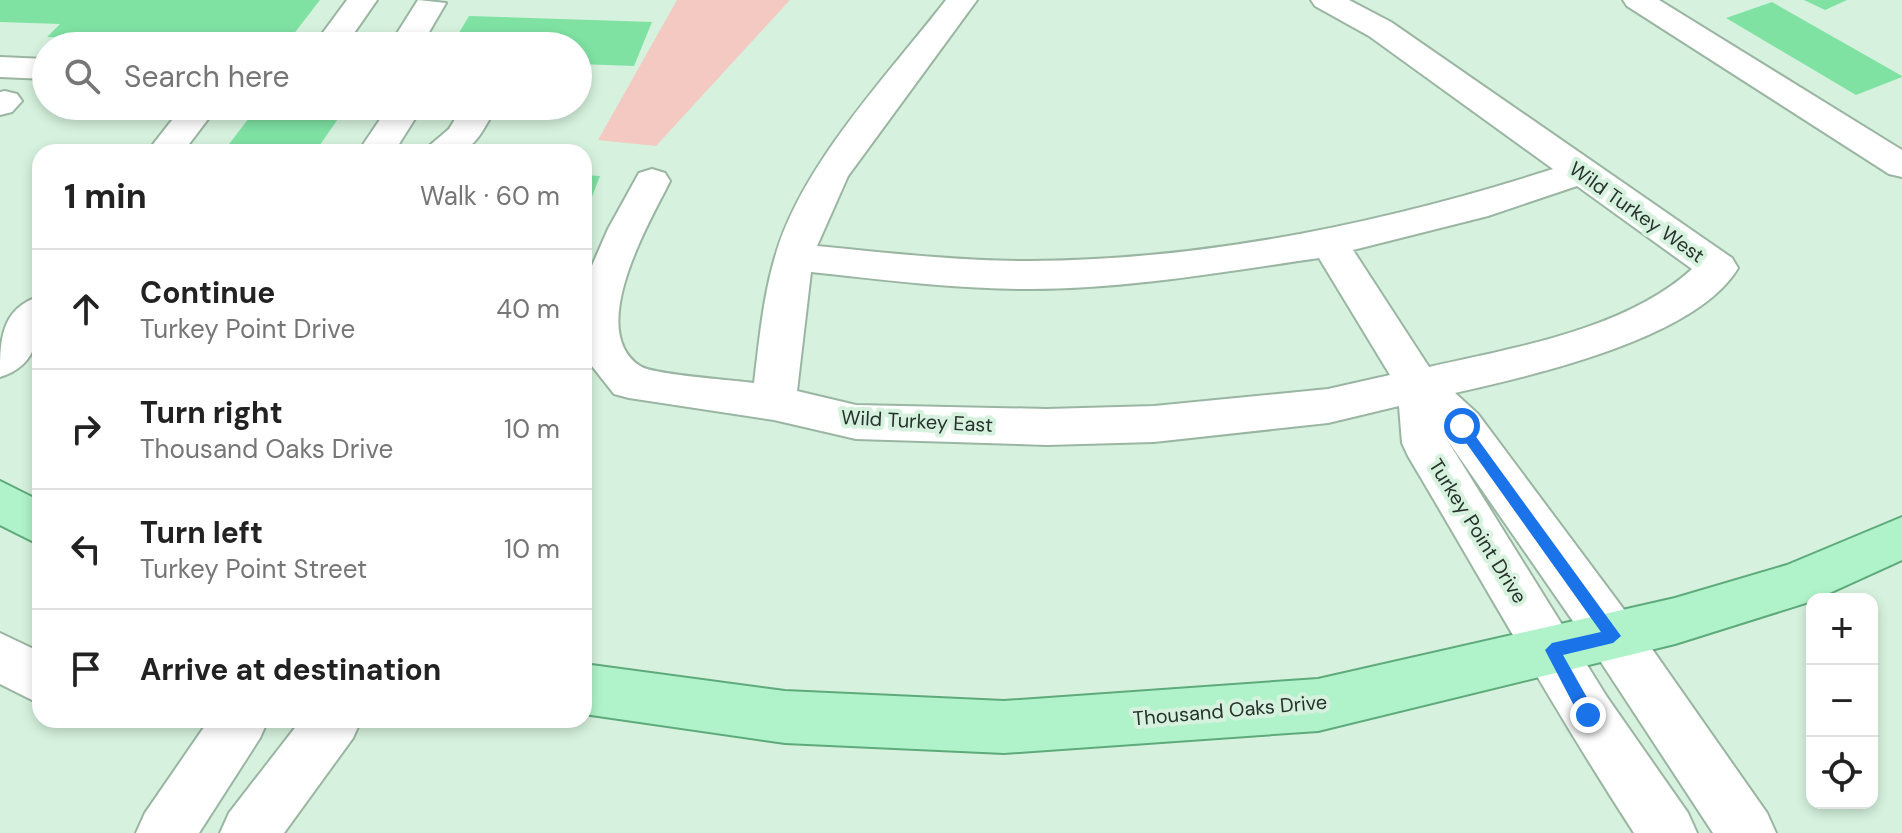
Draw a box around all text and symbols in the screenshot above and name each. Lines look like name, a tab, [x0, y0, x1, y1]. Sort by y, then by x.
search box	[32, 32, 592, 120]
icon: search	[60, 54, 104, 98]
text: Search here	[124, 57, 290, 96]
street label: Wild Turkey West	[1564, 156, 1710, 268]
text: 1 min	[64, 174, 147, 219]
text: Walk · 60 m	[420, 179, 560, 213]
text: Continue	[140, 273, 275, 312]
icon: ahead	[64, 287, 108, 331]
text: 40 m	[496, 292, 560, 326]
text: Turkey Point Drive	[140, 312, 355, 346]
text: Turn right	[140, 393, 283, 432]
street label: Wild Turkey East	[840, 404, 994, 438]
icon: right	[64, 407, 108, 451]
route start	[1444, 408, 1480, 444]
text: 10 m	[504, 412, 560, 446]
text: Thousand Oaks Drive	[140, 432, 393, 466]
street label: Turkey Point Drive	[1423, 454, 1533, 608]
text: Turn left	[140, 513, 263, 552]
icon: left	[64, 527, 108, 571]
text: 10 m	[504, 532, 560, 566]
text: Turkey Point Street	[140, 552, 367, 586]
map controls	[1806, 593, 1878, 809]
button: +	[1806, 593, 1878, 665]
icon: arrive	[64, 647, 108, 691]
text: Arrive at destination	[140, 650, 441, 689]
button: −	[1806, 665, 1878, 737]
street label: Thousand Oaks Drive	[1132, 689, 1328, 731]
route end	[1570, 697, 1606, 733]
button: locate	[1806, 737, 1878, 809]

